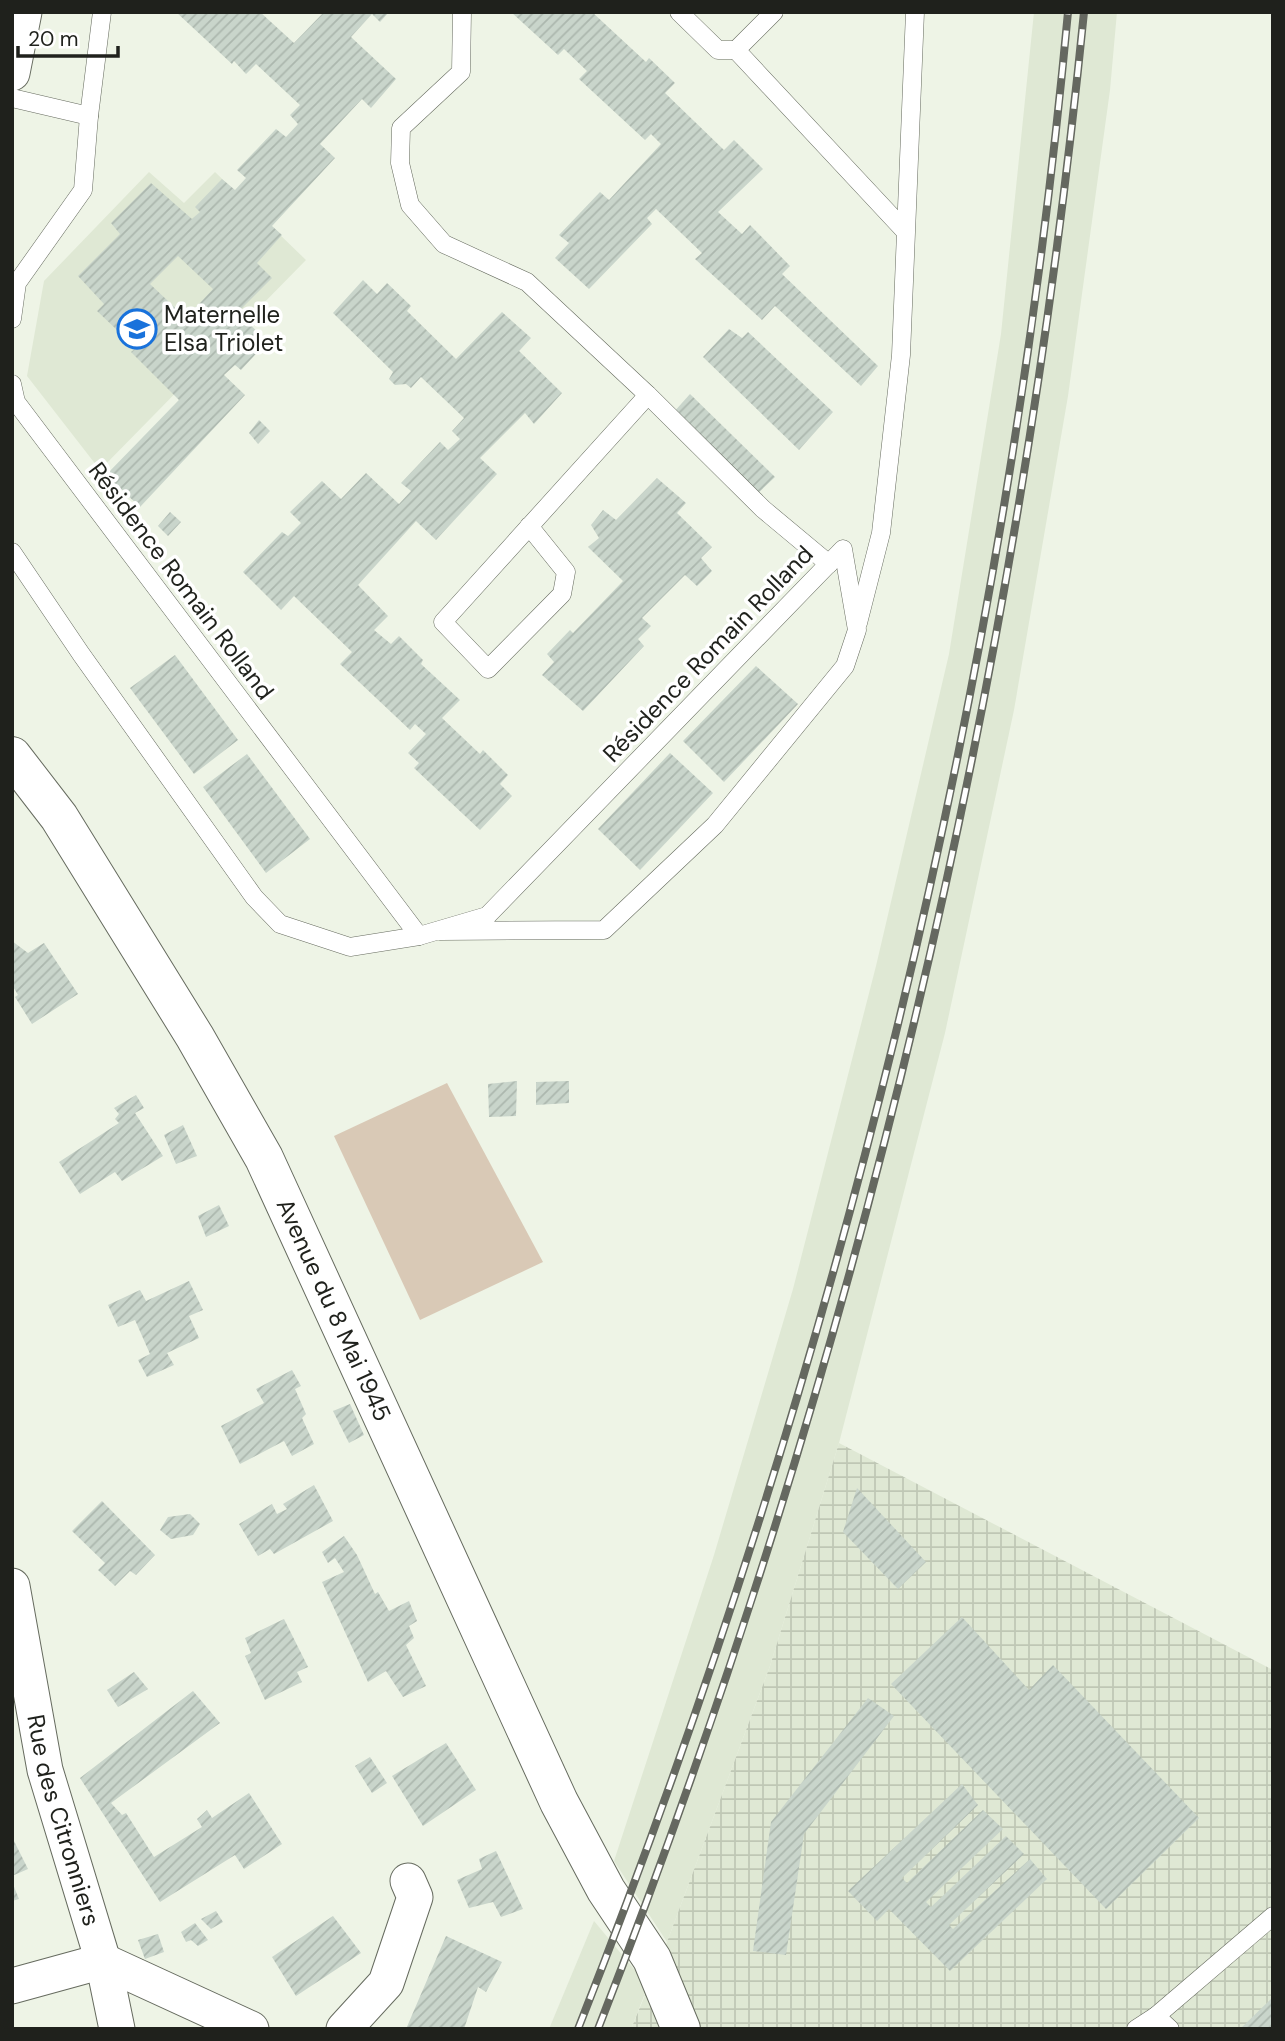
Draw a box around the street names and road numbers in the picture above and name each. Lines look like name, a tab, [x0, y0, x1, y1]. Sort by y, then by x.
street label: Résidence Romain Rolland	[82, 456, 281, 706]
street label: Résidence Romain Rolland	[596, 539, 819, 769]
street label: Avenue du 8 Mai 1945	[270, 1193, 398, 1426]
street label: Rue des Citronniers	[20, 1712, 107, 1930]

